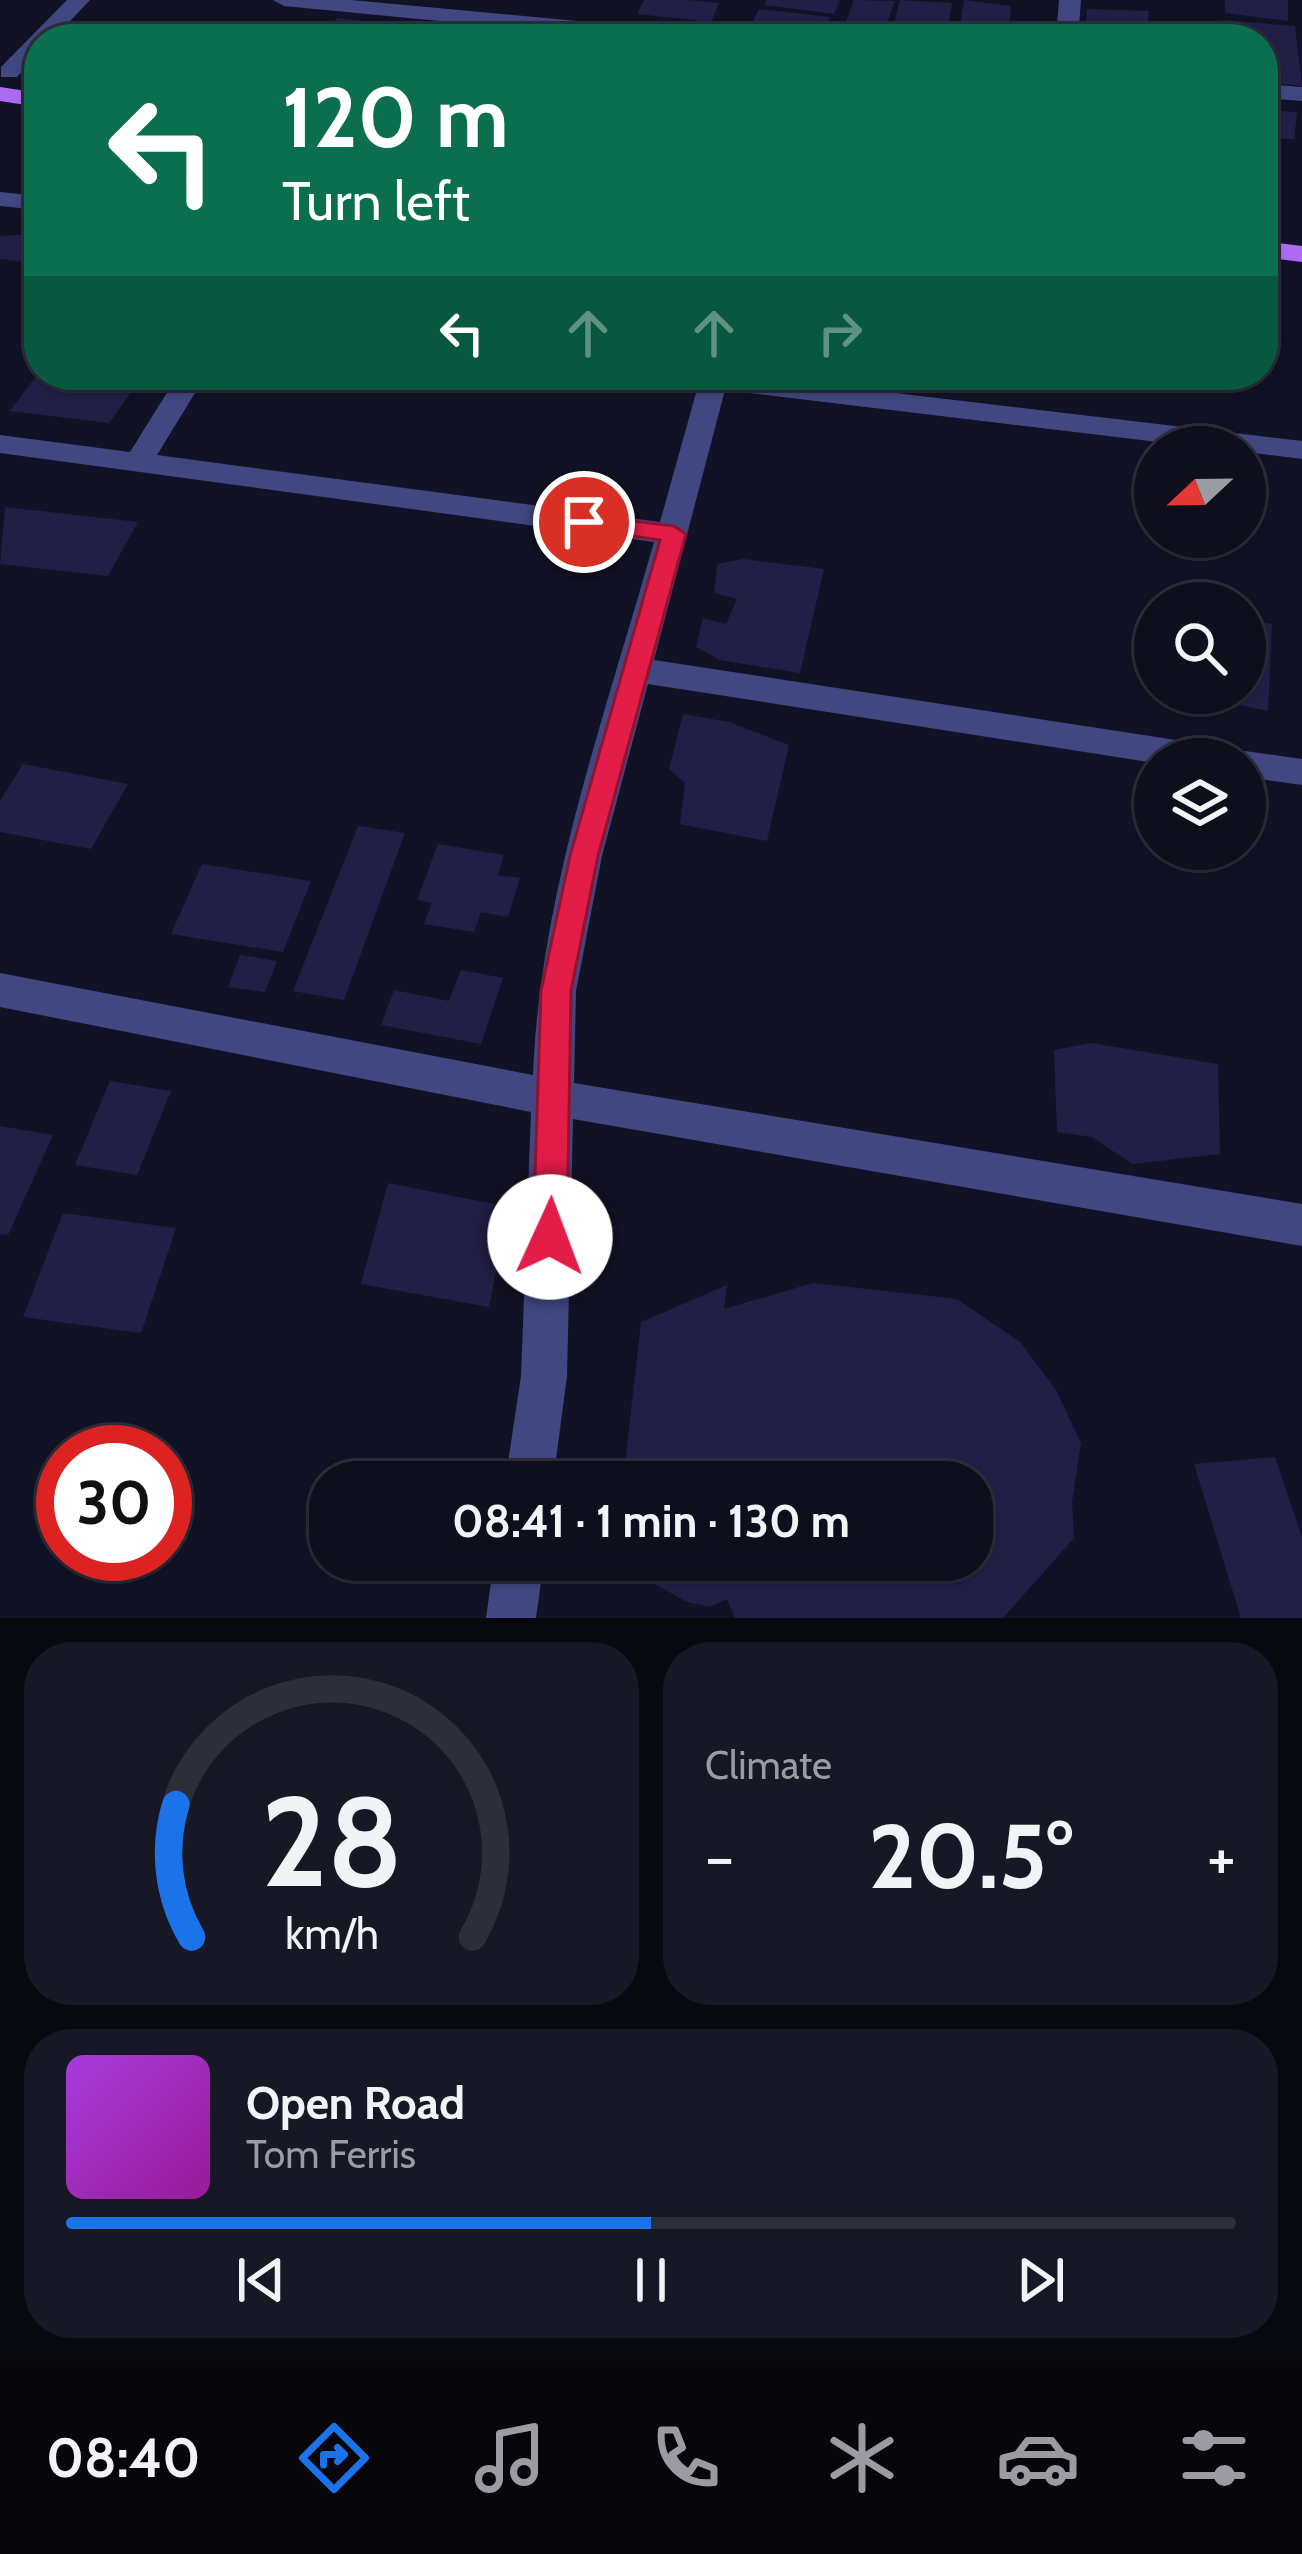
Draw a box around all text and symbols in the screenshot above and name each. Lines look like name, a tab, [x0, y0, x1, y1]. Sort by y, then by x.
text: 120 m	[282, 66, 509, 168]
icon: left	[84, 72, 240, 228]
text: Turn left	[282, 168, 470, 234]
icon: left	[429, 300, 495, 366]
icon: ahead	[555, 300, 621, 366]
icon: ahead	[681, 300, 747, 366]
icon: right	[807, 300, 873, 366]
north arrow	[1134, 426, 1266, 558]
map controls	[1134, 426, 1266, 870]
pin	[533, 471, 635, 573]
icon: arrive	[551, 489, 617, 555]
button: search	[1134, 582, 1266, 714]
button: layers	[1134, 738, 1266, 870]
position arrow	[487, 1174, 613, 1300]
speed limit sign: 30	[36, 1425, 192, 1581]
text: 08:41 · 1 min · 130 m	[452, 1494, 850, 1548]
text: Climate	[705, 1741, 832, 1789]
text: 28	[261, 1766, 402, 1917]
text: 20.5°	[868, 1801, 1073, 1911]
text: −	[705, 1816, 734, 1897]
text: +	[1207, 1816, 1236, 1897]
text: km/h	[285, 1907, 378, 1959]
text: Open Road	[246, 2076, 465, 2130]
text: Tom Ferris	[246, 2130, 416, 2178]
icon: previous	[228, 2247, 294, 2313]
icon: pause	[618, 2247, 684, 2313]
icon: next	[1008, 2247, 1074, 2313]
icon: directions	[292, 2416, 376, 2500]
icon: music	[468, 2416, 552, 2500]
icon: phone	[644, 2416, 728, 2500]
icon: climate	[820, 2416, 904, 2500]
icon: car	[996, 2416, 1080, 2500]
icon: filters	[1172, 2416, 1256, 2500]
text: 08:40	[46, 2425, 200, 2491]

